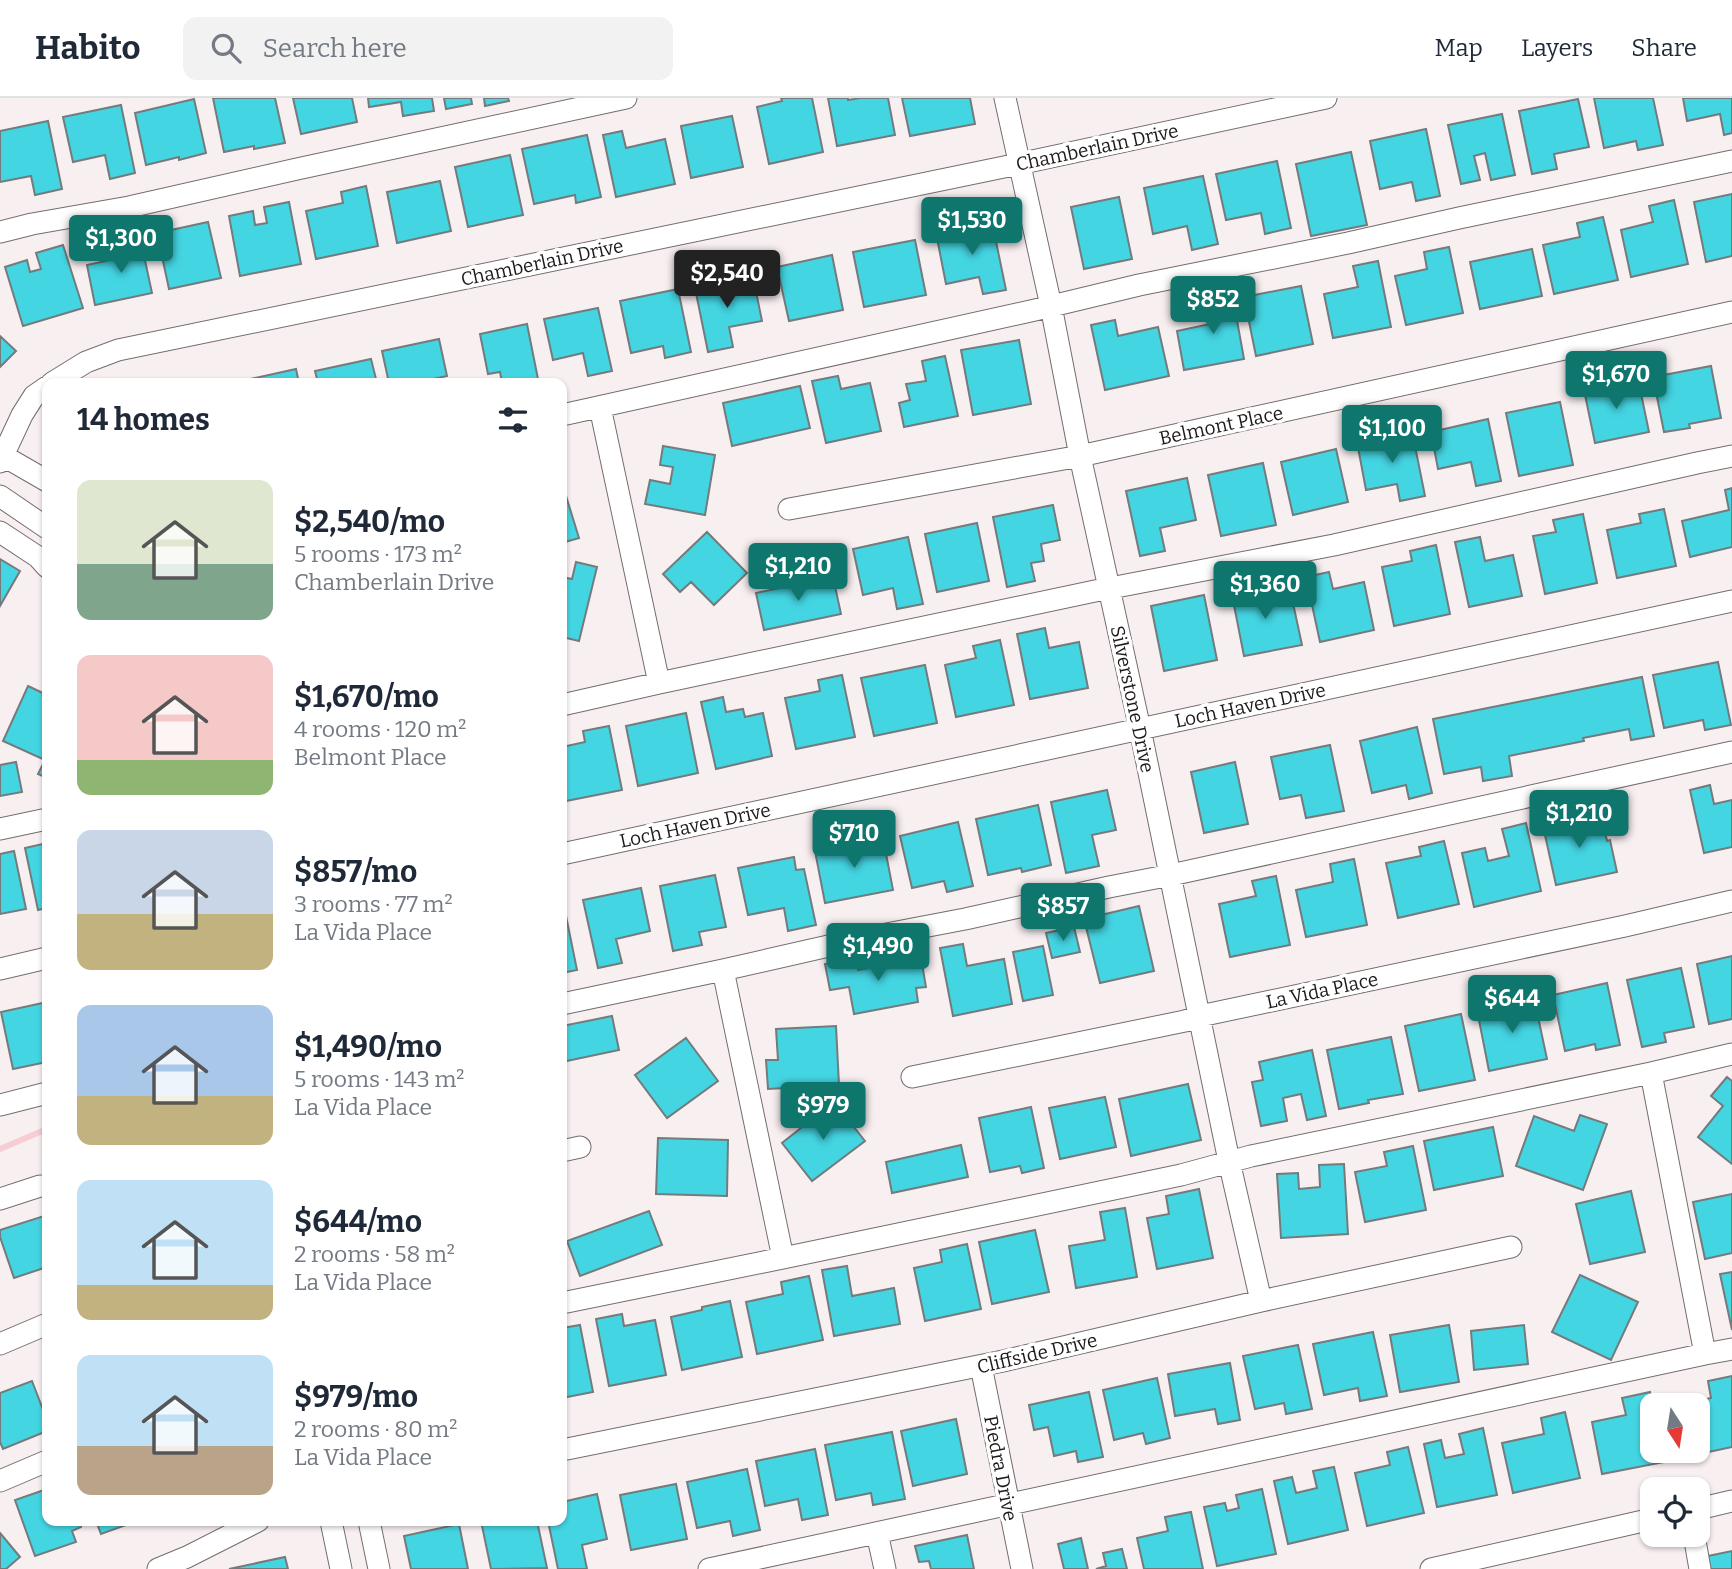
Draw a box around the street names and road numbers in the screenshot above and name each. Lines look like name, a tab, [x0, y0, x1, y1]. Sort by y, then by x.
street label: Chamberlain Drive	[1014, 119, 1180, 176]
street label: Chamberlain Drive	[459, 234, 625, 291]
street label: Belmont Place	[1157, 401, 1285, 450]
street label: Silverstone Drive	[1106, 624, 1159, 775]
street label: Loch Haven Drive	[1173, 678, 1328, 733]
street label: Loch Haven Drive	[618, 798, 773, 853]
street label: La Vida Place	[1264, 967, 1380, 1014]
street label: Cliffside Drive	[975, 1328, 1100, 1379]
street label: Piedra Drive	[979, 1413, 1022, 1523]

